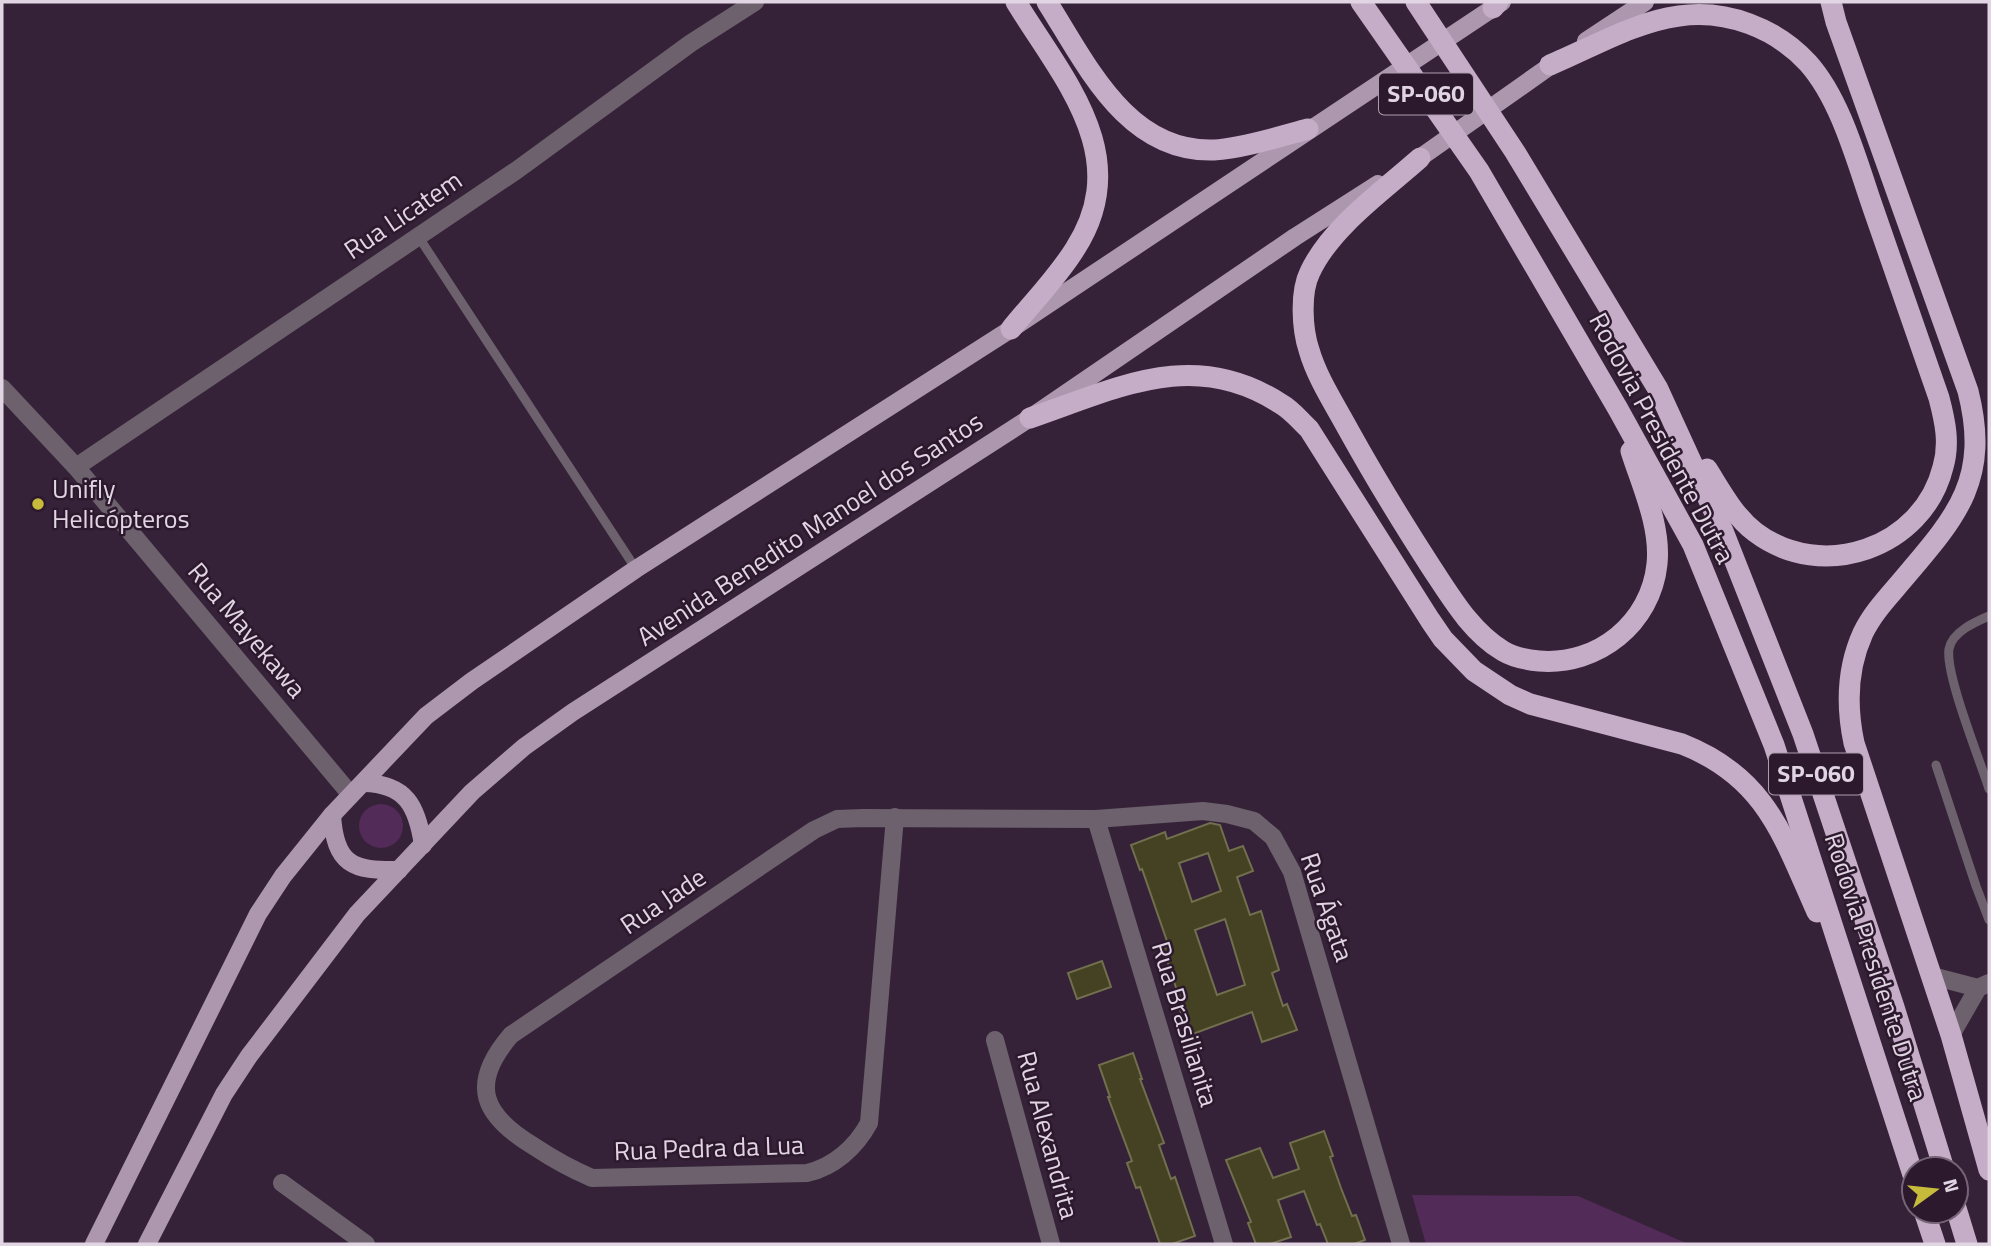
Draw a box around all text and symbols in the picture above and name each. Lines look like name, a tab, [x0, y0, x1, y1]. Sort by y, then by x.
road number: SP-060	[1379, 74, 1473, 114]
street label: Rua Licatem	[336, 161, 470, 268]
street label: Rodovia Presidente Dutra	[1580, 305, 1745, 570]
street label: Avenida Benedito Manoel dos Santos	[629, 402, 990, 655]
place label: Unifly Helicópteros	[52, 469, 190, 538]
marker: Unifly Helicópteros	[30, 496, 46, 512]
street label: Rua Mayekawa	[179, 553, 316, 706]
road number: SP-060	[1769, 754, 1863, 794]
street label: Rodovia Presidente Dutra	[1815, 828, 1938, 1106]
street label: Rua Ágata	[1291, 847, 1364, 966]
street label: Rua Jade	[612, 858, 713, 944]
street label: Rua Brasilianita	[1142, 936, 1229, 1111]
street label: Rua Alexandrita	[1007, 1047, 1090, 1223]
street label: Rua Pedra da Lua	[613, 1125, 805, 1170]
north arrow	[1900, 1155, 1970, 1225]
text: N	[1936, 1175, 1968, 1196]

